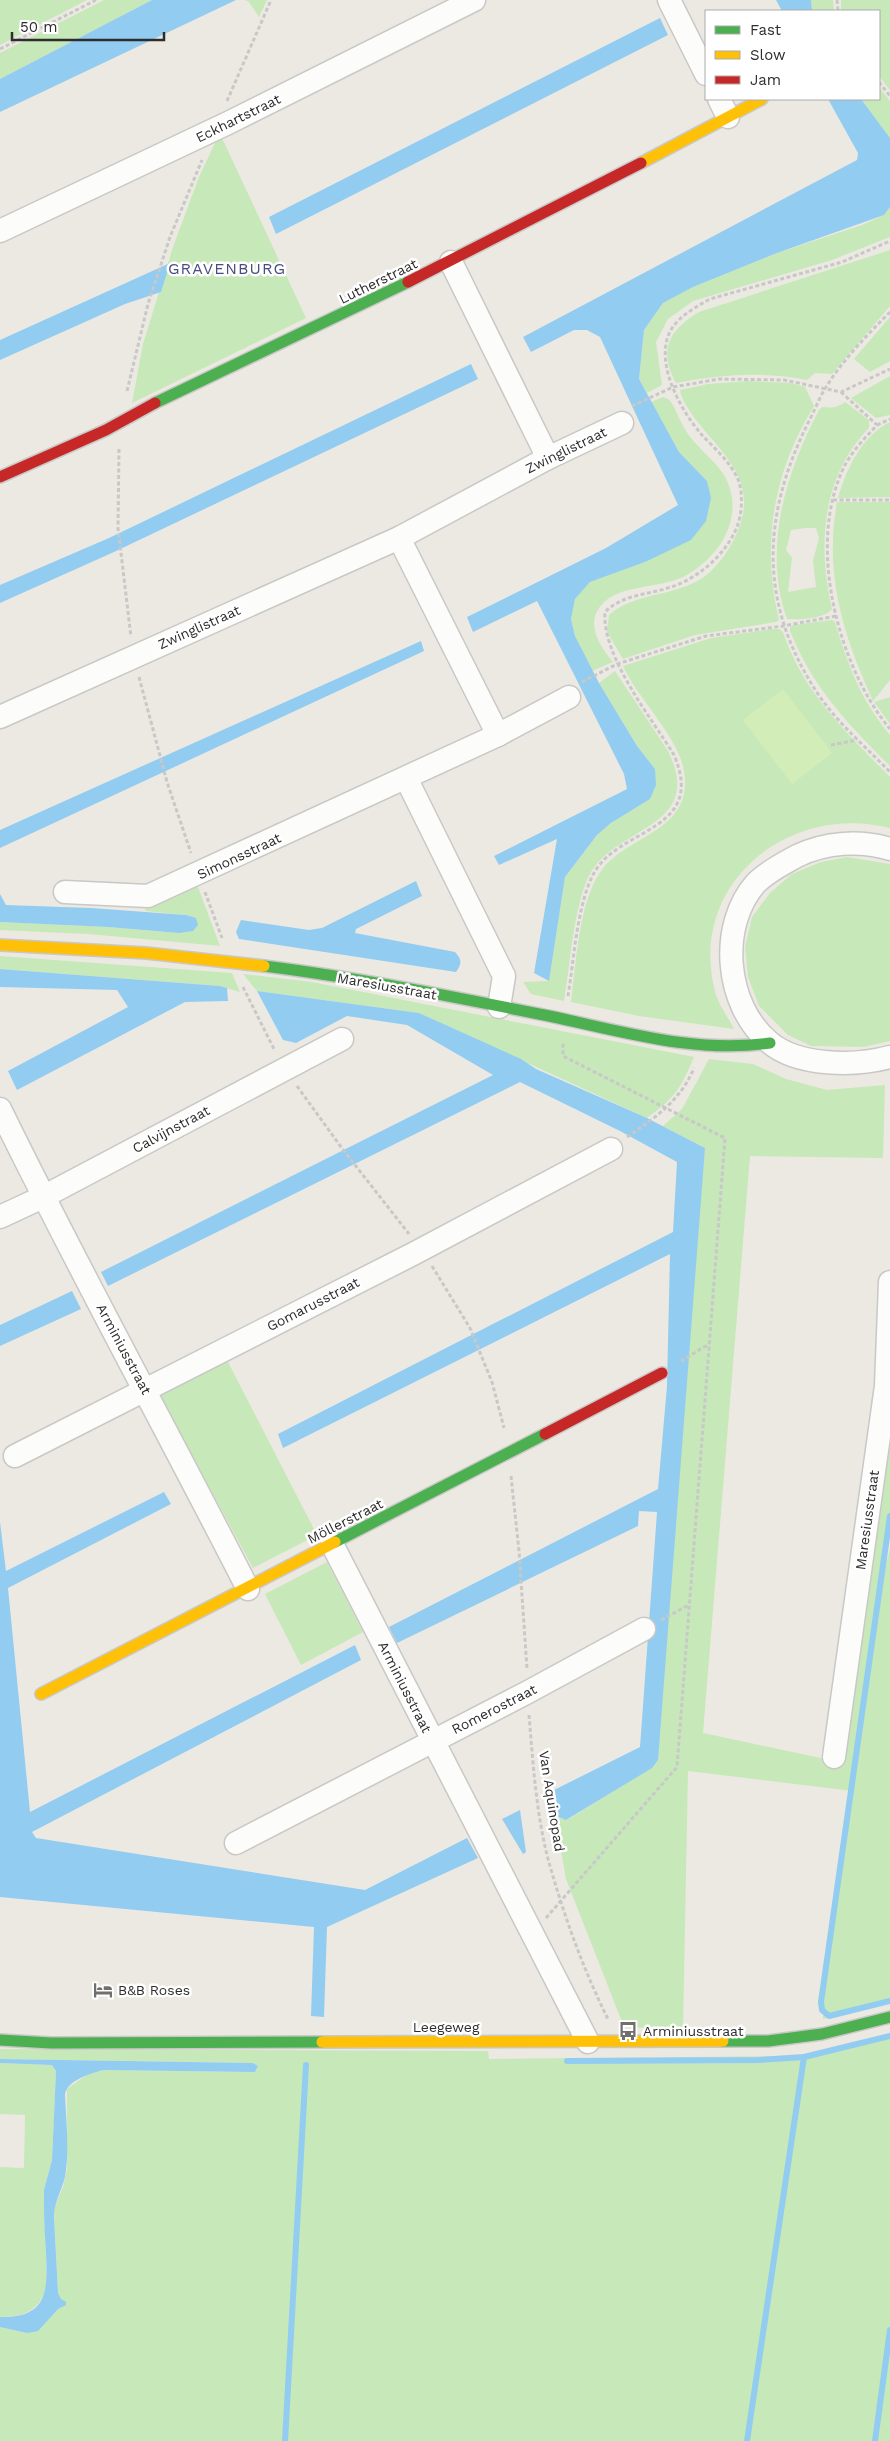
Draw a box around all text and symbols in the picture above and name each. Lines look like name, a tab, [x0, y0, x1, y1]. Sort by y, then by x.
scale bar	[12, 10, 165, 42]
legend	[705, 10, 880, 100]
text: 50 m	[20, 18, 57, 36]
text: Fast	[750, 21, 782, 39]
text: Slow	[750, 46, 786, 64]
text: Jam	[750, 71, 781, 89]
street label: Eckhartstraat	[193, 91, 283, 145]
street label: Lutherstraat	[336, 255, 420, 307]
district label: GRAVENBURG	[168, 259, 286, 278]
street label: Zwinglistraat	[523, 423, 609, 477]
street label: Zwinglistraat	[155, 602, 243, 652]
street label: Simonsstraat	[195, 830, 284, 882]
street label: Maresiusstraat	[336, 969, 438, 1003]
street label: Calvijnstraat	[130, 1102, 212, 1156]
street label: Gomarusstraat	[264, 1274, 362, 1334]
street label: Arminiusstraat	[93, 1301, 155, 1397]
street label: Maresiusstraat	[852, 1469, 882, 1571]
street label: Möllerstraat	[305, 1495, 385, 1547]
street label: Arminiusstraat	[375, 1639, 435, 1736]
street label: Romerostraat	[449, 1681, 539, 1737]
street label: Van Aquinopad	[536, 1749, 568, 1853]
hotel icon: B&B Roses	[92, 1979, 114, 2001]
place label: B&B Roses	[118, 1982, 190, 1998]
street label: Leegeweg	[413, 2019, 480, 2035]
bus stop icon: Arminiusstraat	[617, 2020, 639, 2042]
place label: Arminiusstraat	[643, 2023, 744, 2039]

